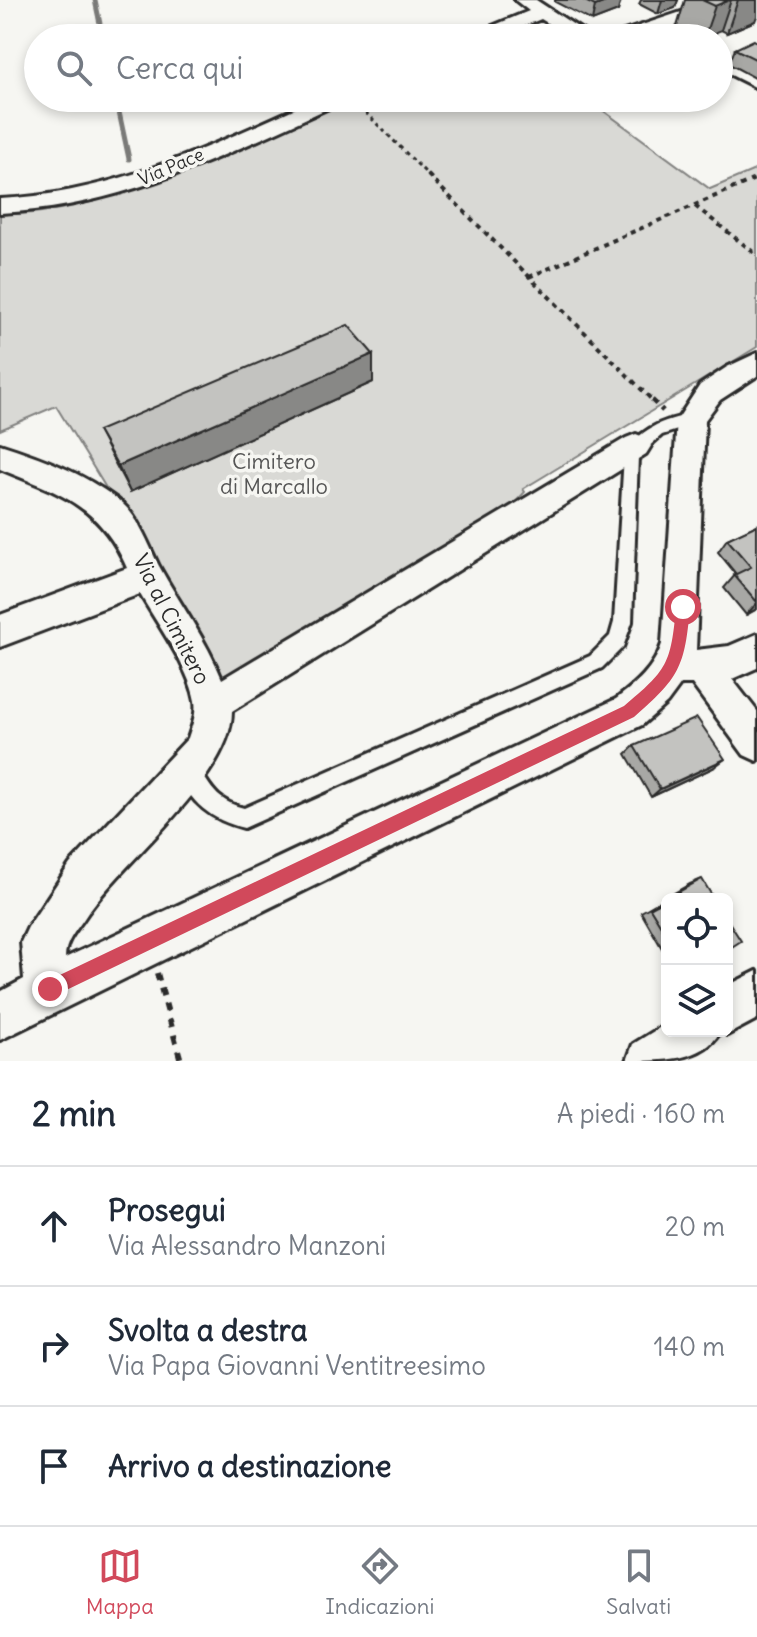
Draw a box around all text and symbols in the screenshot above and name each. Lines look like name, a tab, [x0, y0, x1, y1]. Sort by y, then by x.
search box	[24, 24, 733, 112]
icon: search	[52, 46, 96, 90]
text: Cerca qui	[116, 49, 243, 87]
street label: Via Pace	[135, 142, 207, 191]
park label: Cimitero di Marcallo	[220, 447, 328, 500]
street label: Via al Cimitero	[127, 549, 217, 689]
route start	[665, 589, 701, 625]
map controls	[661, 893, 733, 1037]
button: locate	[661, 893, 733, 965]
button: layers	[661, 965, 733, 1037]
route end	[32, 971, 68, 1007]
text: 2 min	[32, 1092, 116, 1135]
text: A piedi · 160 m	[557, 1097, 725, 1130]
text: Prosegui	[108, 1191, 226, 1229]
icon: ahead	[32, 1204, 76, 1248]
text: 20 m	[665, 1210, 725, 1243]
text: Via Alessandro Manzoni	[108, 1229, 386, 1262]
text: Svolta a destra	[108, 1311, 308, 1349]
icon: right	[32, 1324, 76, 1368]
text: 140 m	[654, 1330, 725, 1363]
text: Via Papa Giovanni Ventitreesimo	[108, 1349, 486, 1382]
icon: arrive	[32, 1444, 76, 1488]
text: Arrivo a destinazione	[108, 1447, 391, 1485]
tab: Mappa	[86, 1544, 154, 1620]
tab: Indicazioni	[325, 1544, 434, 1620]
tab: Salvati	[606, 1544, 671, 1620]

